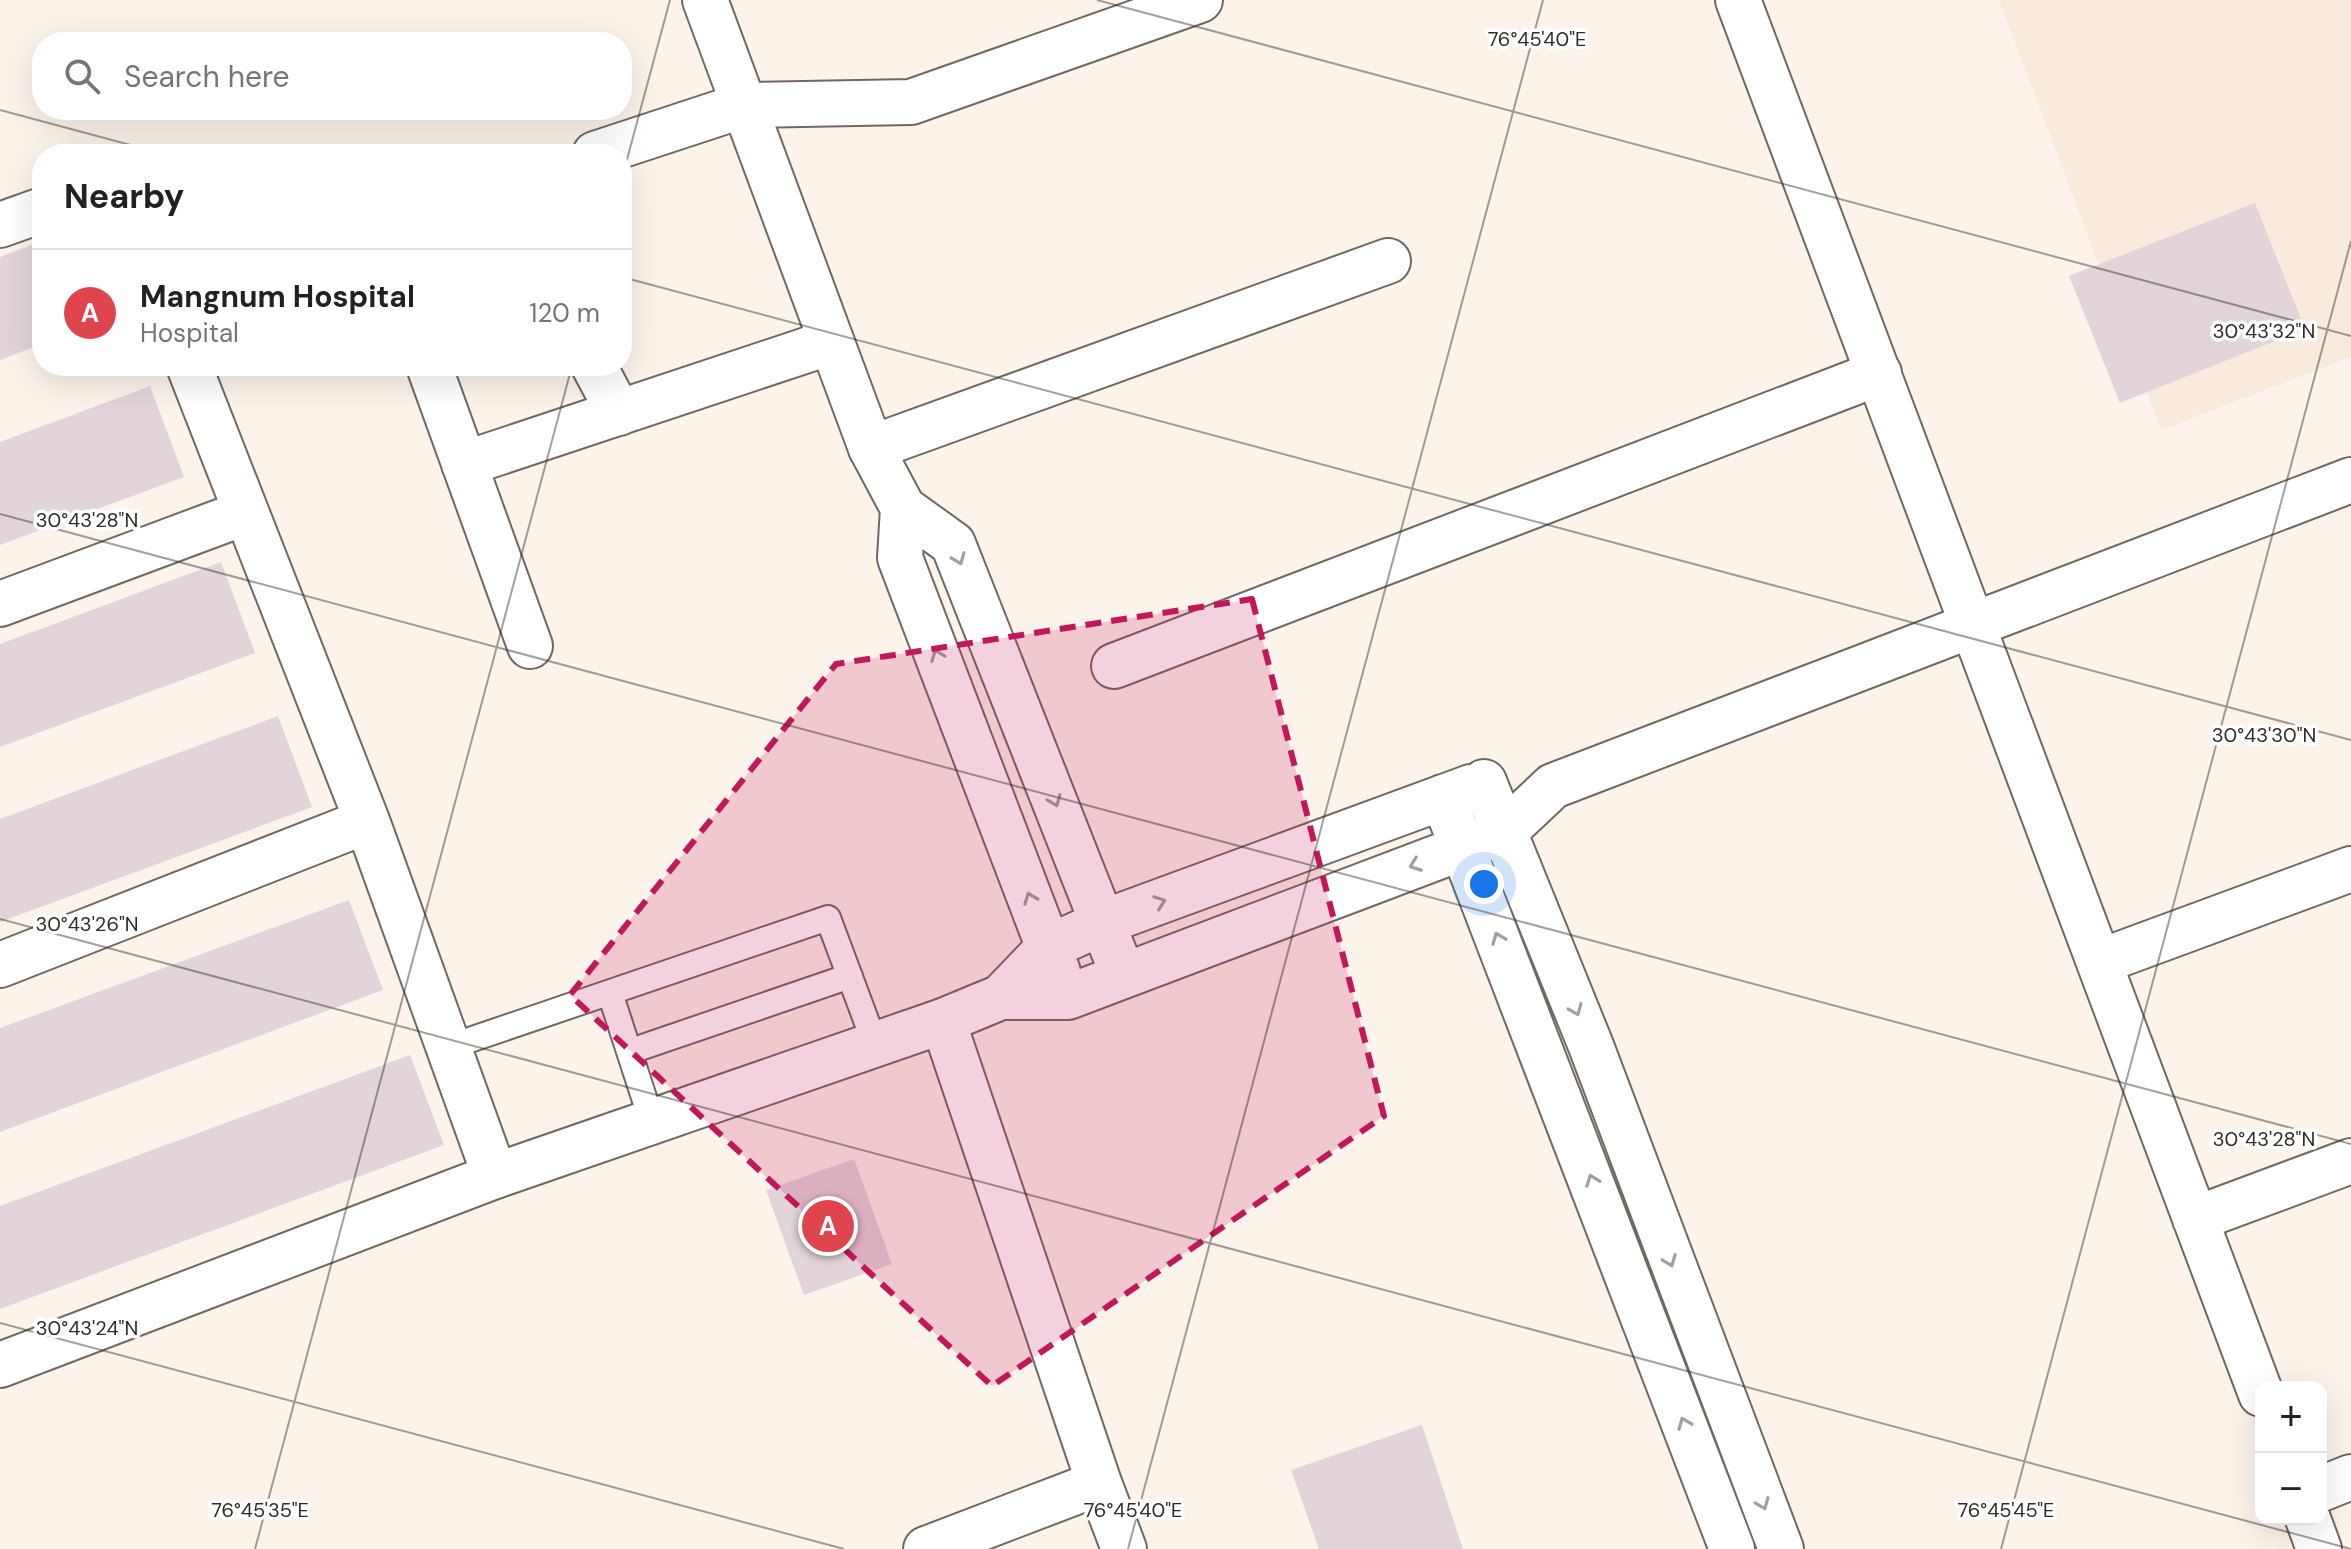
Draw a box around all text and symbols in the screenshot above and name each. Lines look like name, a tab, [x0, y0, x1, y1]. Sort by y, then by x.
text: 76°45'40"E	[1488, 26, 1586, 52]
search box	[32, 32, 632, 120]
icon: search	[60, 54, 104, 98]
text: Search here	[124, 57, 290, 96]
text: Nearby	[64, 174, 184, 219]
text: Mangnum Hospital	[140, 277, 415, 316]
text: A	[81, 296, 99, 330]
text: 120 m	[529, 296, 600, 330]
text: Hospital	[140, 316, 239, 350]
text: 30°43'32"N	[2213, 318, 2315, 344]
text: 30°43'28"N	[36, 507, 138, 533]
one-way arrow	[949, 551, 966, 565]
one-way arrow	[930, 649, 947, 663]
text: 30°43'30"N	[2212, 722, 2316, 748]
one-way arrow	[1045, 793, 1062, 807]
one-way arrow	[1409, 855, 1423, 872]
your location	[1464, 864, 1504, 904]
one-way arrow	[1023, 892, 1040, 906]
one-way arrow	[1152, 895, 1166, 911]
text: 30°43'26"N	[35, 911, 139, 937]
one-way arrow	[1492, 931, 1508, 945]
one-way arrow	[1566, 1002, 1583, 1016]
text: 30°43'28"N	[2213, 1126, 2315, 1152]
one-way arrow	[1585, 1174, 1602, 1188]
pin: A	[802, 1196, 854, 1256]
one-way arrow	[1660, 1253, 1677, 1267]
text: 30°43'24"N	[36, 1315, 138, 1341]
map controls	[2255, 1381, 2327, 1525]
button: +	[2255, 1381, 2327, 1453]
one-way arrow	[1677, 1417, 1694, 1431]
button: −	[2255, 1453, 2327, 1525]
one-way arrow	[1753, 1496, 1770, 1510]
text: 76°45'35"E	[211, 1497, 309, 1523]
text: 76°45'40"E	[1084, 1497, 1182, 1523]
text: 76°45'45"E	[1958, 1497, 2054, 1523]

